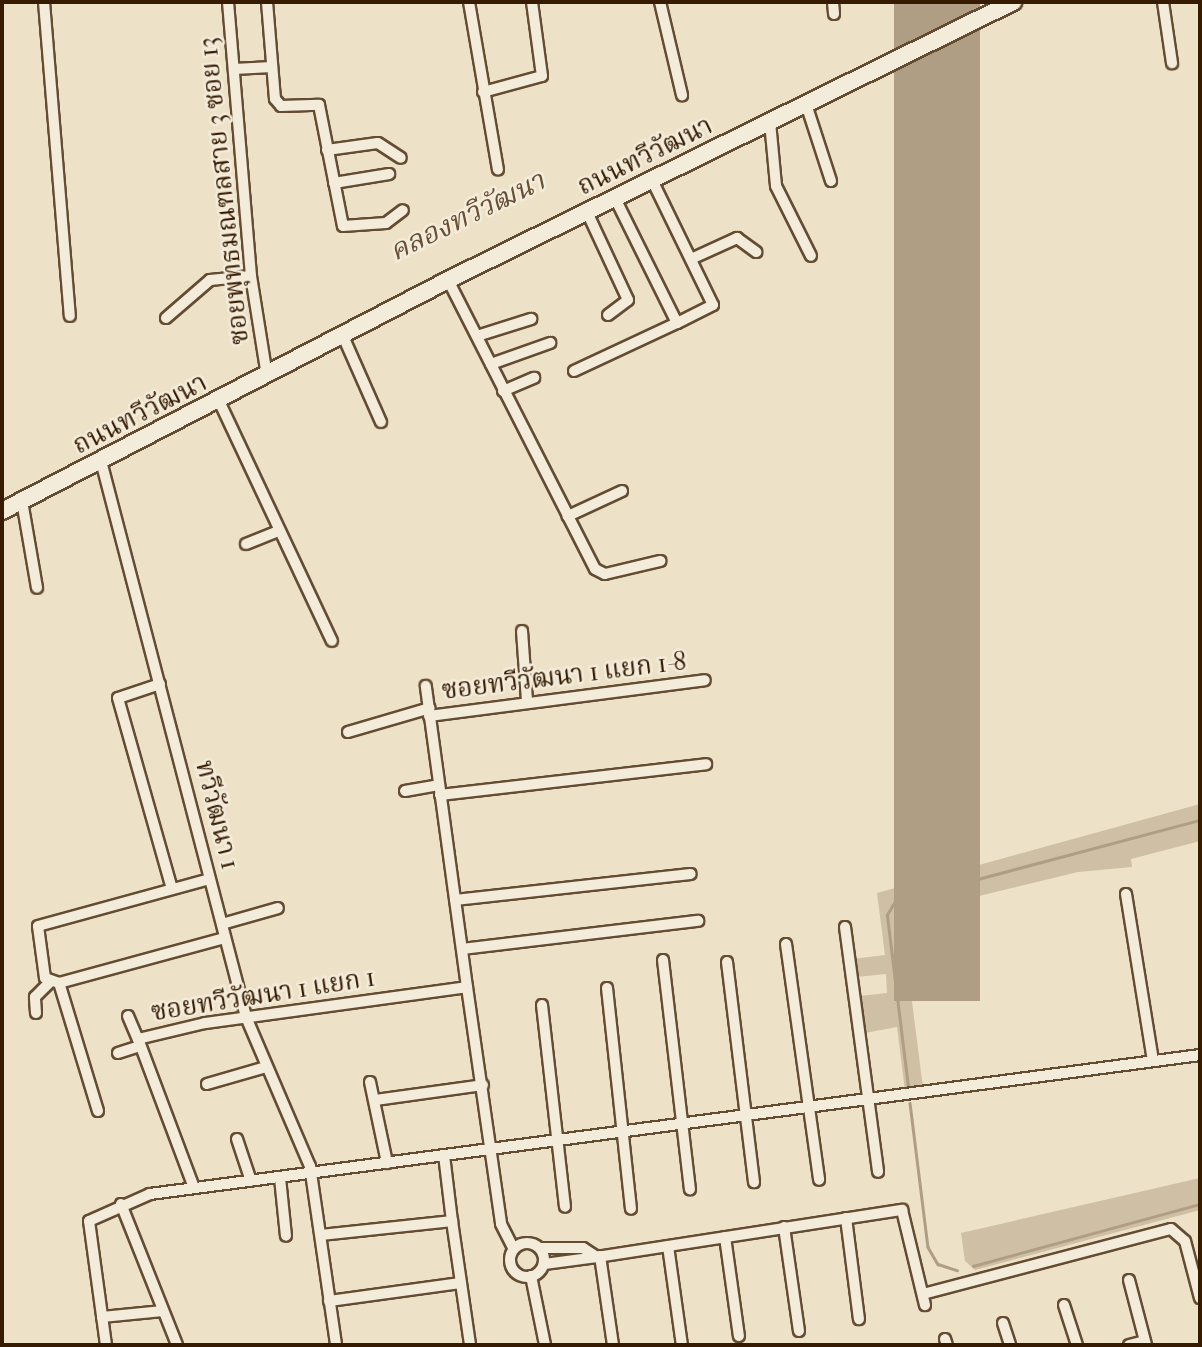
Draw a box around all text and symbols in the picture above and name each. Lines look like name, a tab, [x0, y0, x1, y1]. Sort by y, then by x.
street label: ซอยพุทธมณฑลสาย 3 ซอย 13	[192, 36, 256, 346]
street label: ถนนทวีวัฒนา	[572, 110, 718, 202]
water label: คลองทวีวัฒนา	[384, 164, 550, 268]
street label: ถนนทวีวัฒนา	[68, 367, 212, 461]
street label: ซอยทวีวัฒนา 1 แยก 1-8	[440, 646, 688, 706]
street label: ทวีวัฒนา 1	[188, 757, 246, 873]
street label: ซอยทวีวัฒนา 1 แยก 1	[149, 962, 377, 1028]

